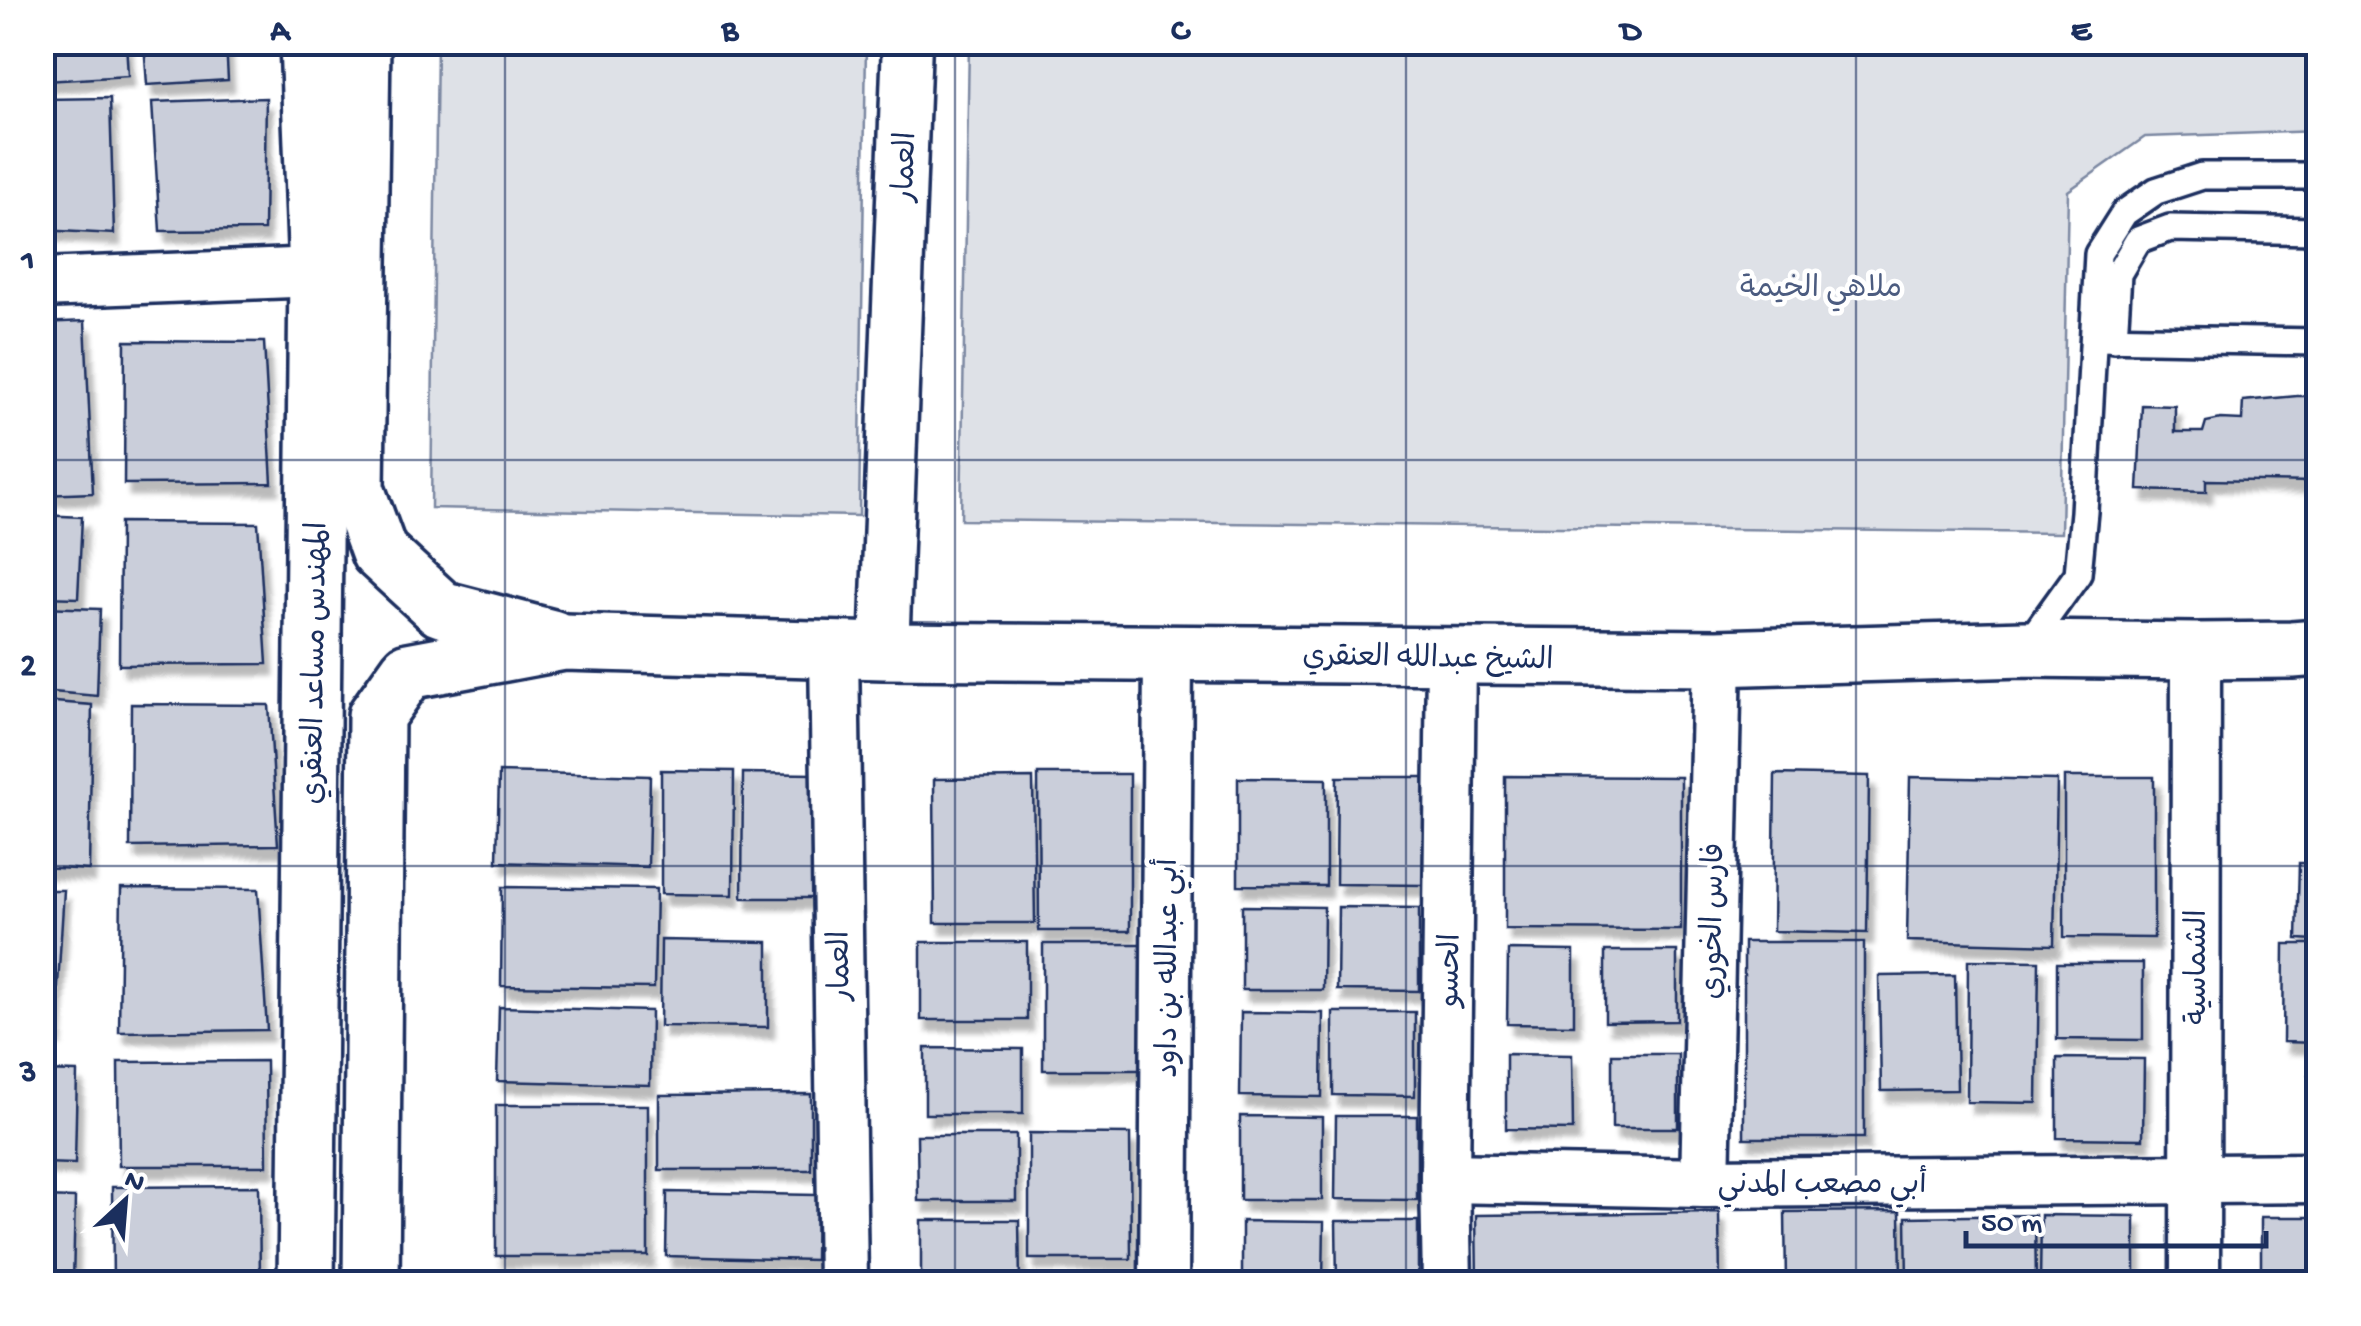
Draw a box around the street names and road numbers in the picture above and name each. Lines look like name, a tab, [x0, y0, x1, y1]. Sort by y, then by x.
street label: العمار	[889, 131, 926, 204]
street label: المهندس مساعد العنقري	[298, 521, 337, 805]
street label: الشيخ عبدالله العنقري	[1302, 641, 1554, 680]
street label: فارس الخوري	[1697, 842, 1734, 1000]
street label: أبي عبدالله بن داود	[1149, 858, 1192, 1078]
street label: الشماسية	[2182, 909, 2217, 1025]
street label: العمار	[824, 930, 861, 1003]
street label: الحسو	[1434, 933, 1471, 1009]
street label: أبي مصعب المدني	[1717, 1165, 1927, 1208]

